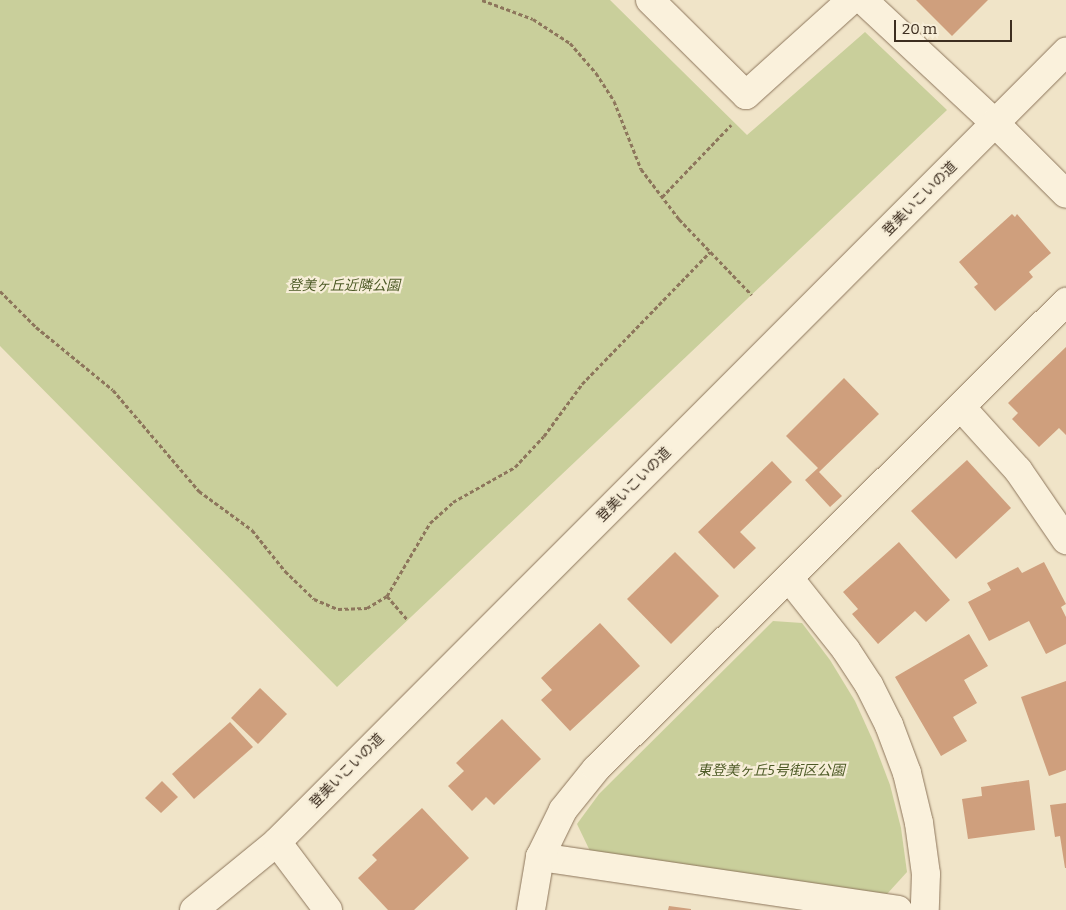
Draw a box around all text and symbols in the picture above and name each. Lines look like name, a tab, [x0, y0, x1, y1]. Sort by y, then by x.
scale bar	[896, 10, 1014, 42]
text: 20 m	[902, 20, 937, 38]
street label: 登美いこいの道	[879, 158, 961, 240]
park label: 登美ヶ丘近隣公園	[288, 278, 400, 294]
street label: 登美いこいの道	[593, 444, 675, 526]
street label: 登美いこいの道	[306, 730, 388, 812]
park label: 東登美ヶ丘5号街区公園	[697, 763, 845, 779]

